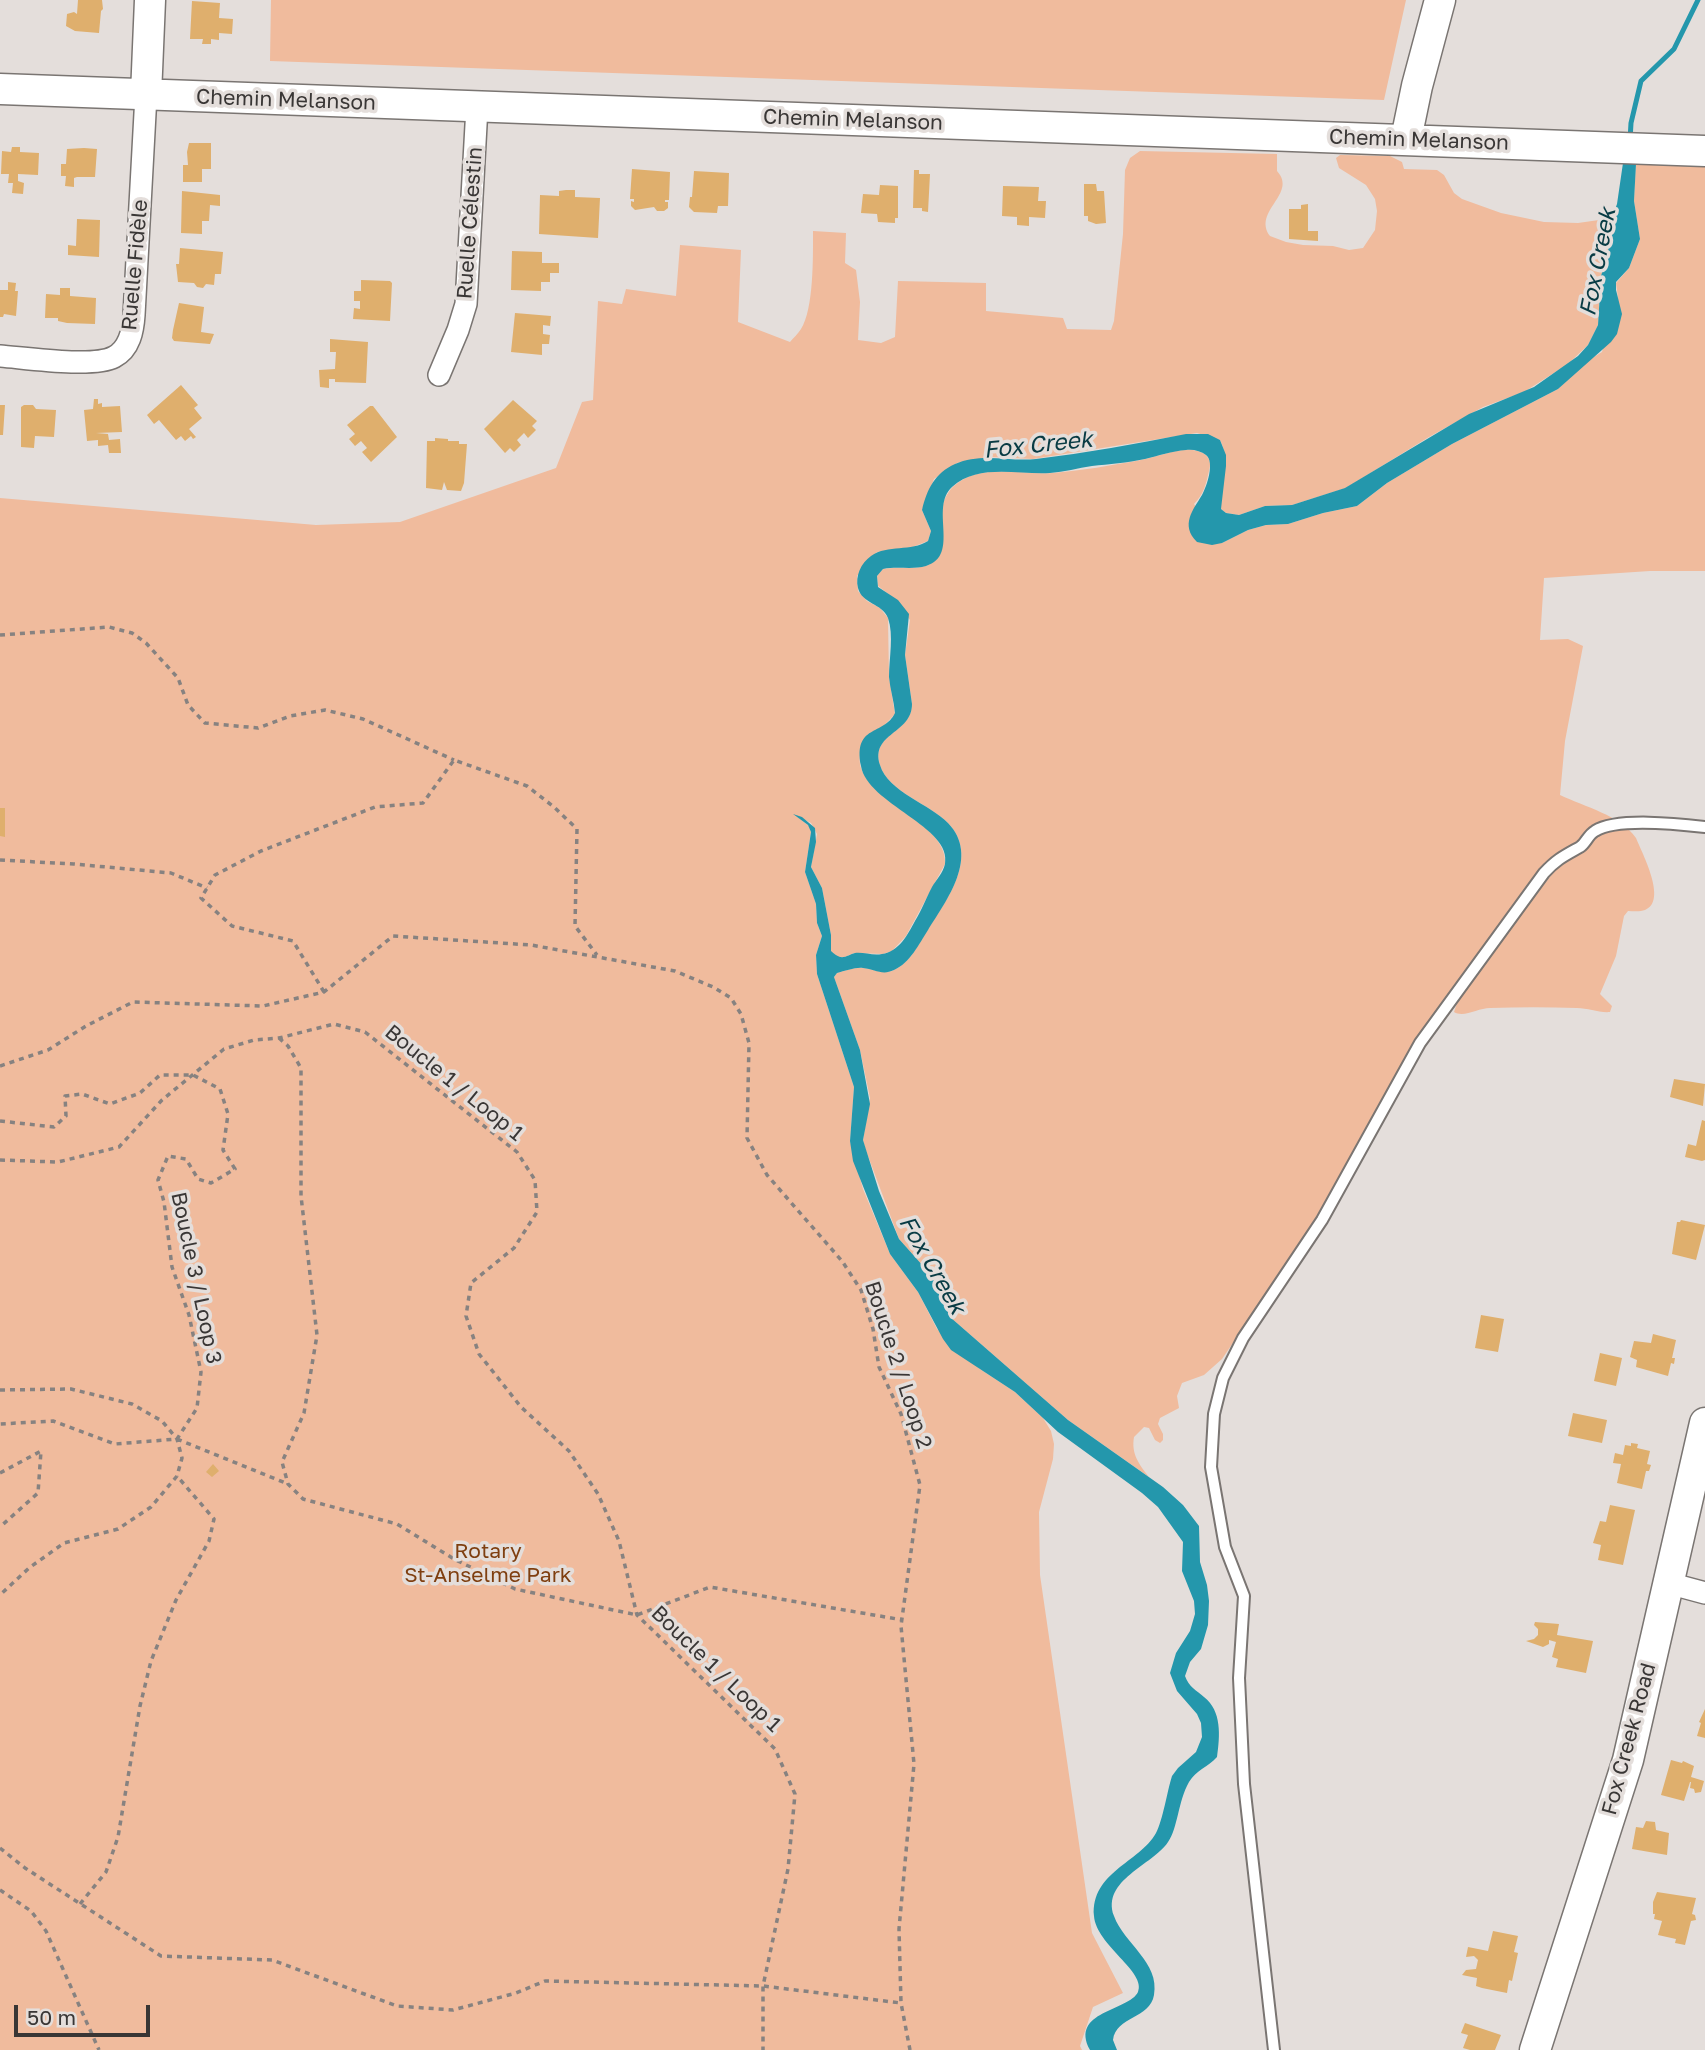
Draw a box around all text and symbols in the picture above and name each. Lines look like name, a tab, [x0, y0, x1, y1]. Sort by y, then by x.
street label: Chemin Melanson	[196, 84, 376, 116]
street label: Chemin Melanson	[763, 104, 943, 136]
street label: Chemin Melanson	[1329, 124, 1509, 156]
street label: Ruelle Célestin	[452, 146, 488, 300]
street label: Ruelle Fidèle	[117, 198, 153, 332]
water label: Fox Creek	[1574, 206, 1622, 318]
water label: Fox Creek	[982, 426, 1094, 464]
street label: Boucle 1 / Loop 1	[380, 1019, 528, 1147]
street label: Boucle 3 / Loop 3	[165, 1190, 227, 1366]
water label: Fox Creek	[893, 1211, 971, 1319]
street label: Boucle 2 / Loop 2	[859, 1278, 937, 1452]
park label: Rotary St-Anselme Park	[404, 1538, 572, 1588]
street label: Boucle 1 / Loop 1	[646, 1601, 786, 1737]
street label: Fox Creek Road	[1597, 1660, 1661, 1818]
scale bar	[18, 1990, 154, 2034]
text: 50 m	[27, 2004, 76, 2030]

